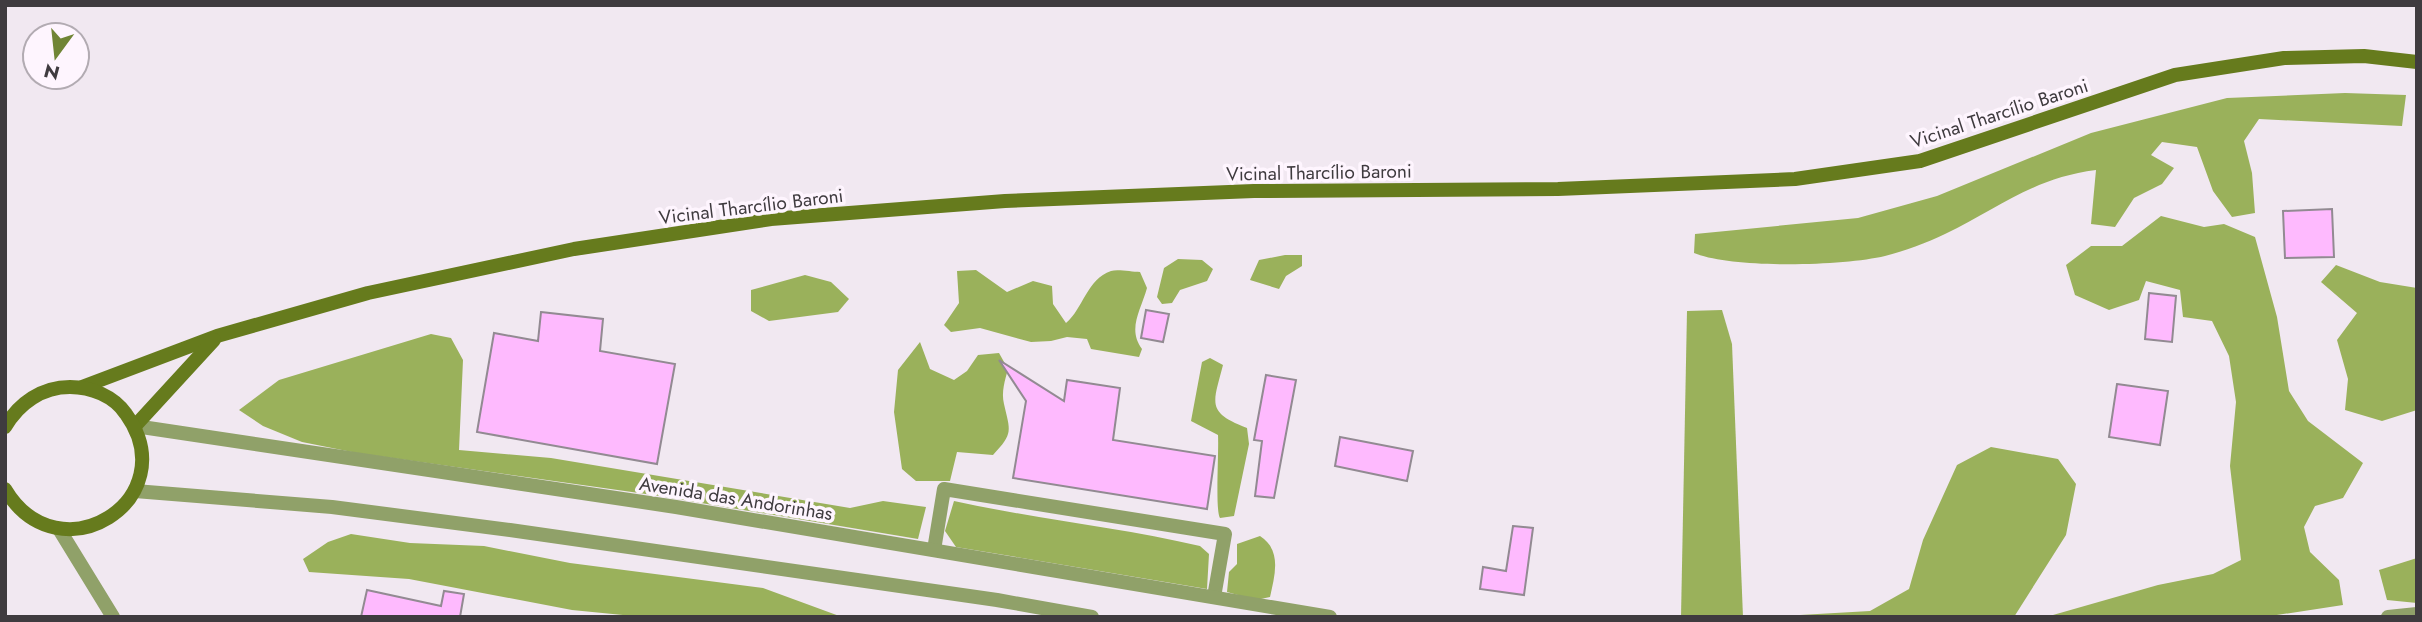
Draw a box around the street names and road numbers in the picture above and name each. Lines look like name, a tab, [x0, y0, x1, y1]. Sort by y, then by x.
street label: Vicinal Tharcílio Baroni	[1907, 72, 2092, 155]
street label: Vicinal Tharcílio Baroni	[1226, 157, 1412, 188]
street label: Vicinal Tharcílio Baroni	[657, 182, 845, 231]
street label: Avenida das Andorinhas	[637, 470, 835, 527]

